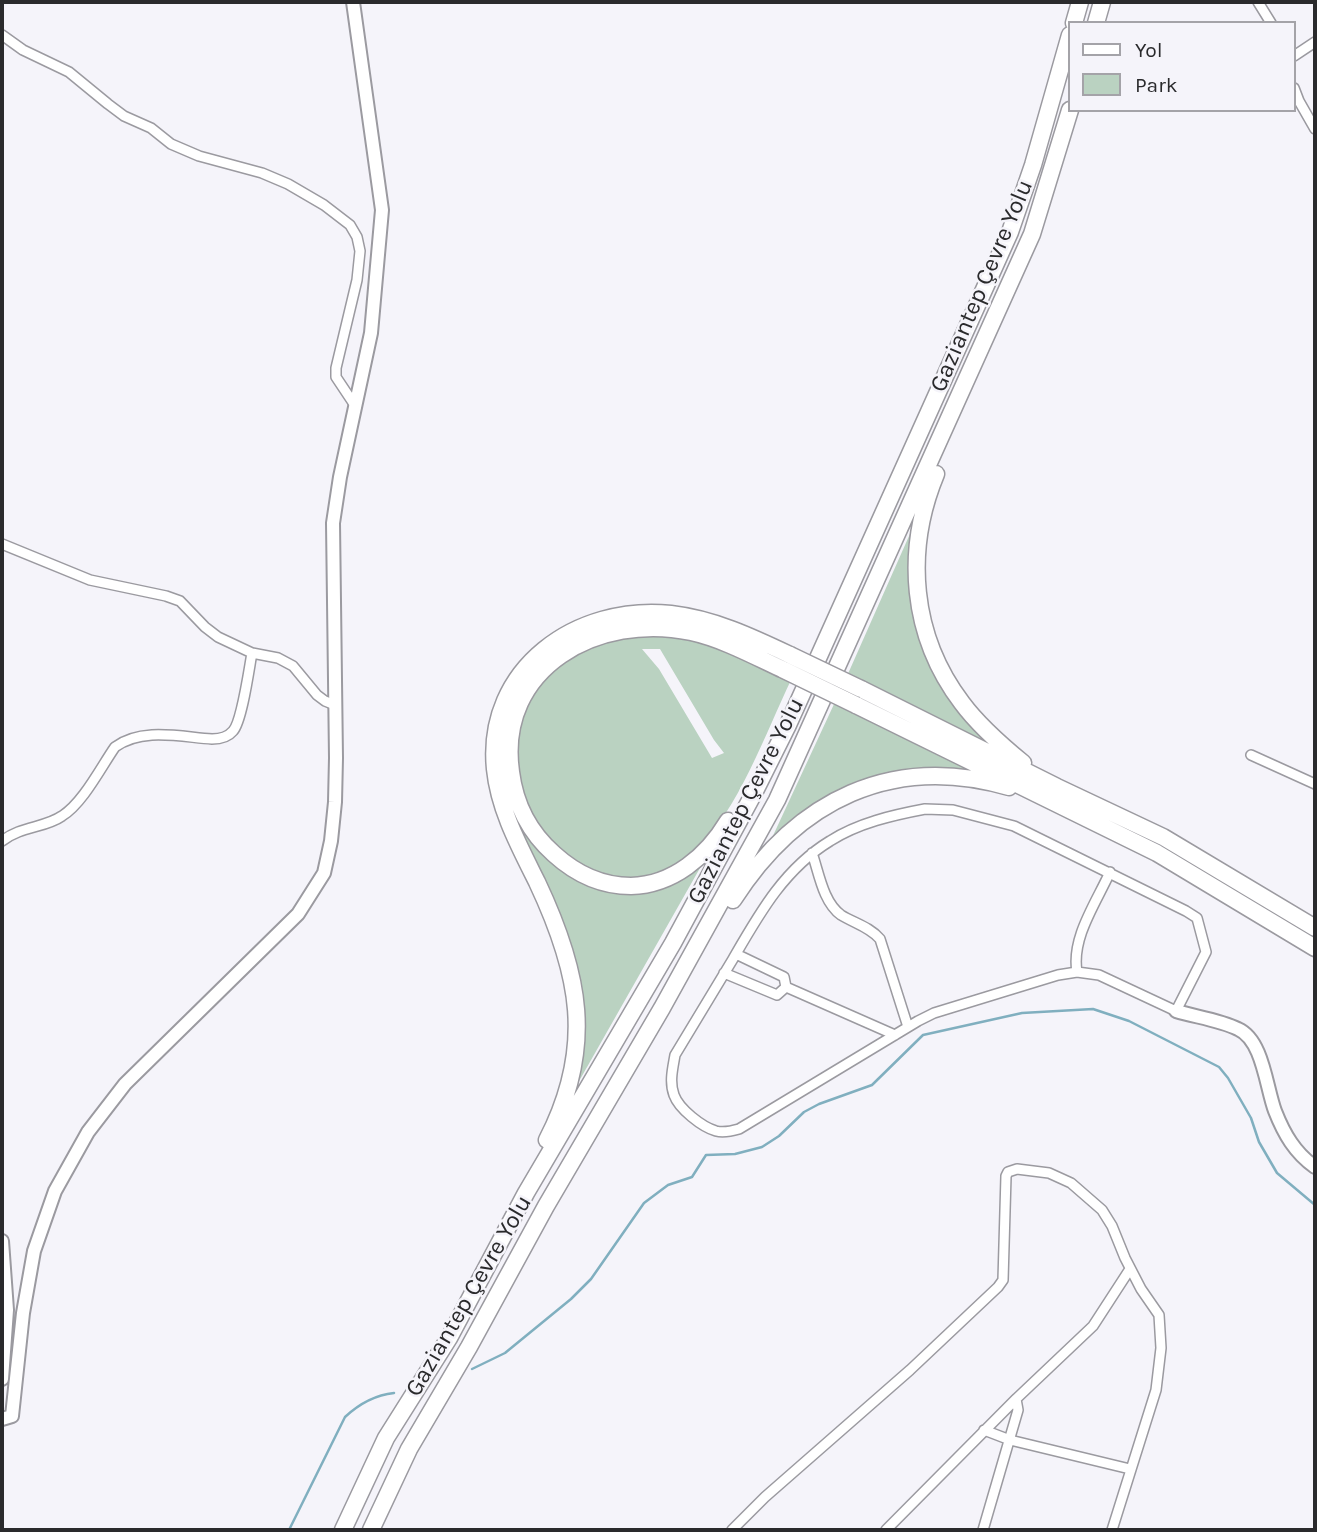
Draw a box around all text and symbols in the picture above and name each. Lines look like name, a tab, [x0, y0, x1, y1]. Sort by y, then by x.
legend	[1068, 21, 1296, 112]
text: Yol	[1135, 38, 1163, 62]
text: Park	[1135, 73, 1178, 97]
street label: Gaziantep Çevre Yolu	[924, 176, 1040, 396]
street label: Gaziantep Çevre Yolu	[681, 693, 811, 909]
street label: Gaziantep Çevre Yolu	[400, 1190, 538, 1402]

